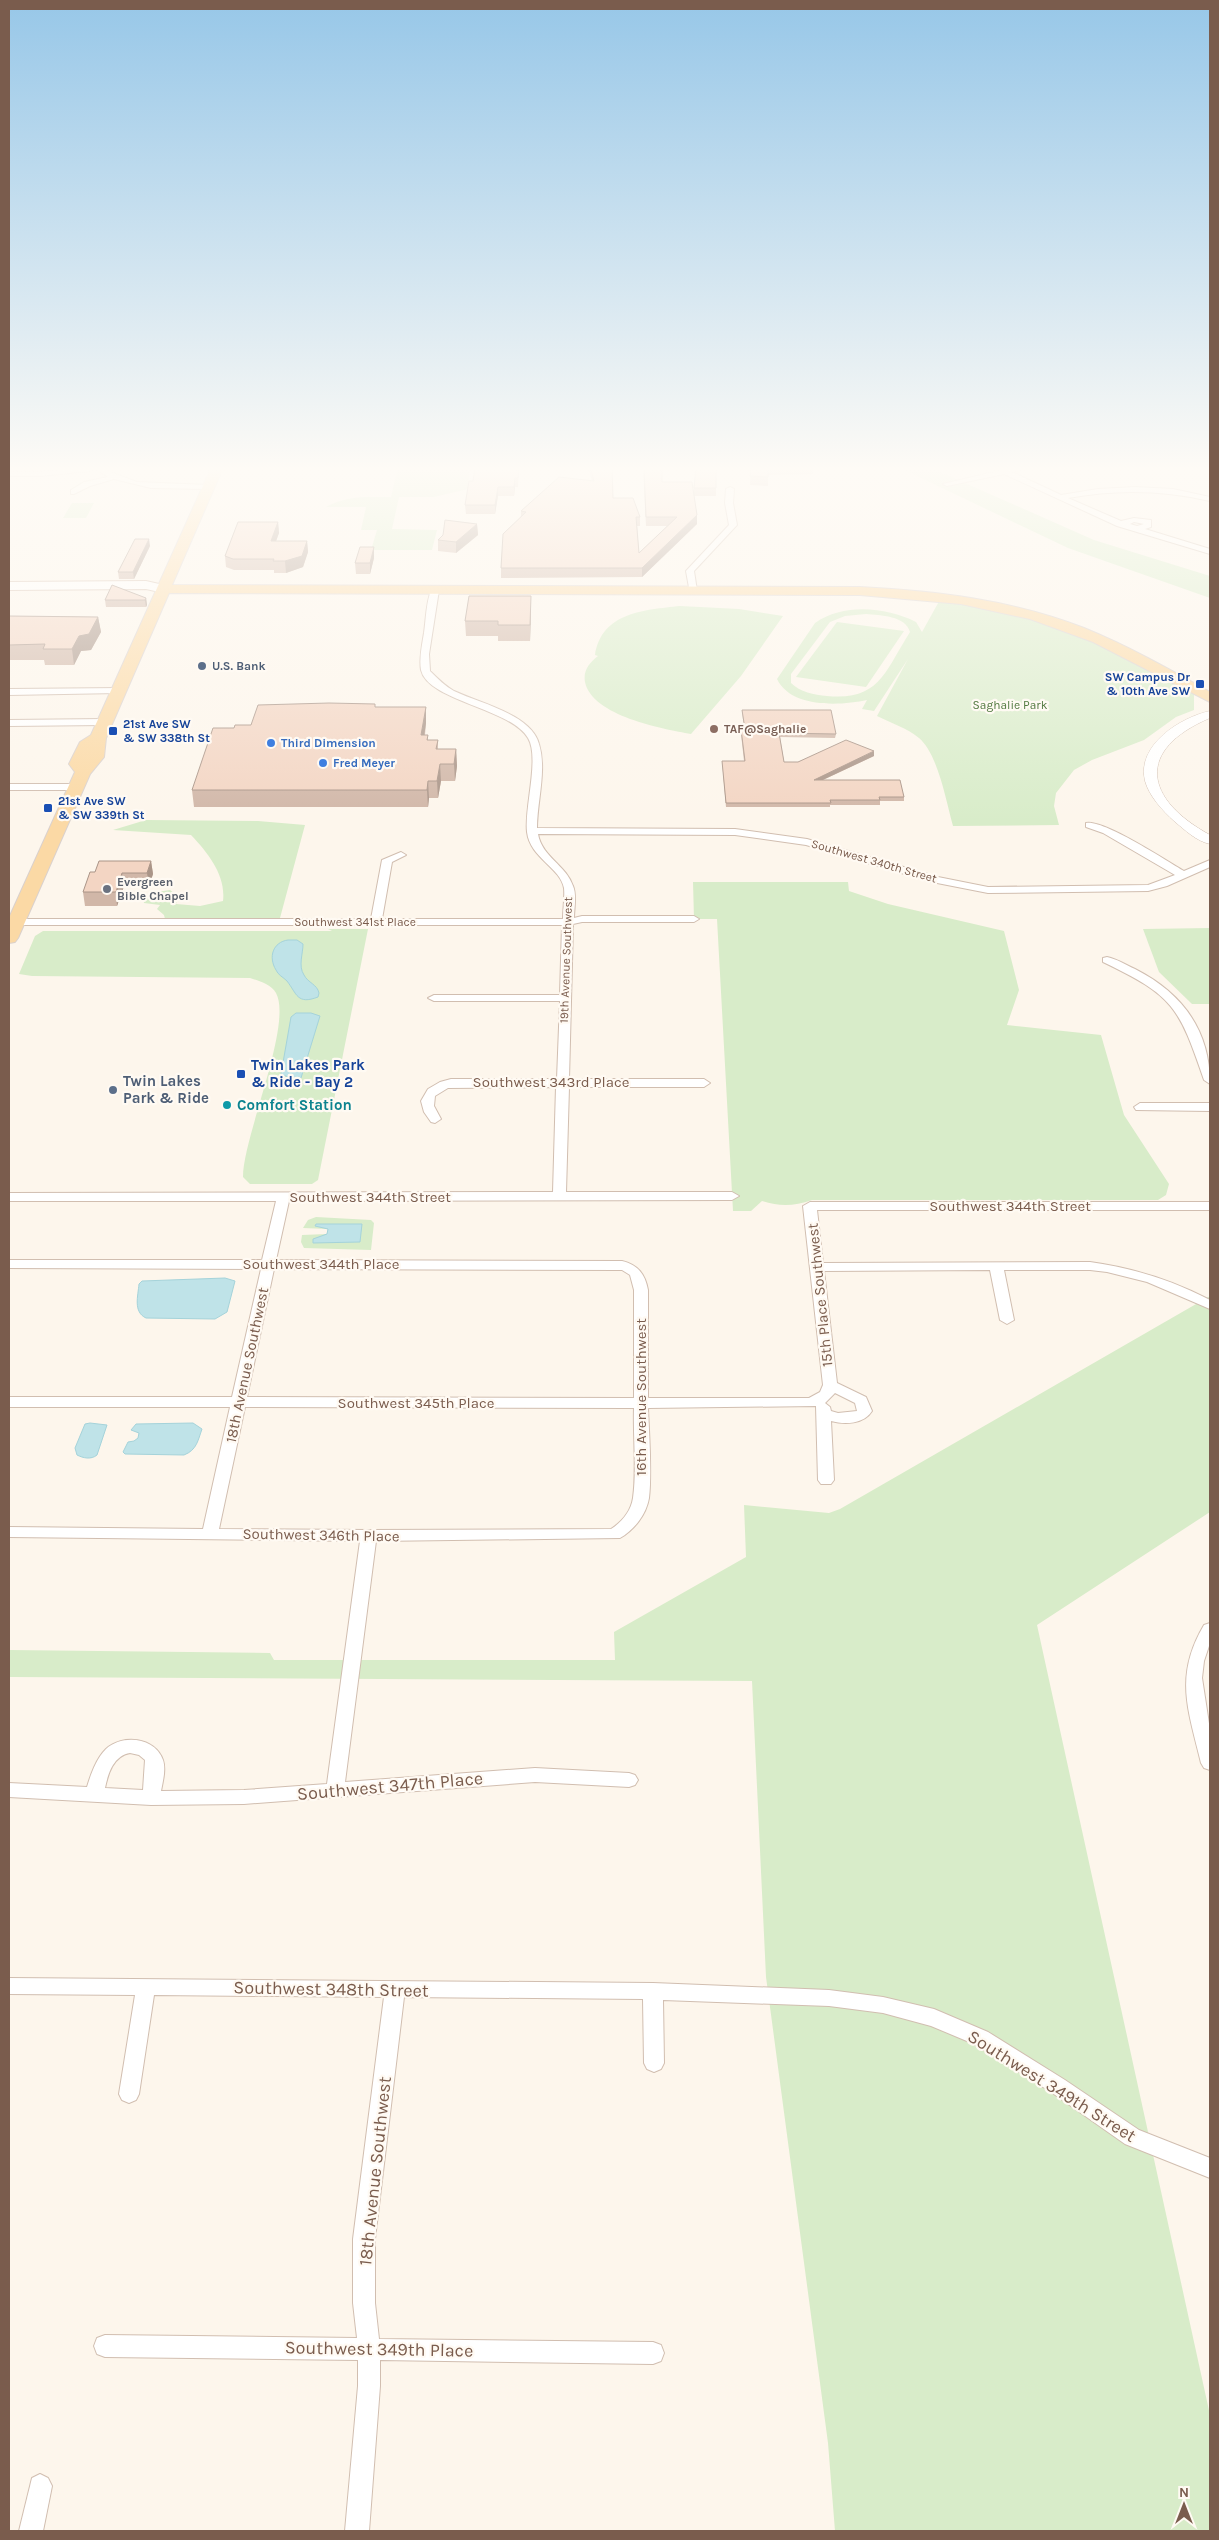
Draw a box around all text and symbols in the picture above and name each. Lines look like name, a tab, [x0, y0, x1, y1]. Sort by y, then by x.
place label: U.S. Bank	[212, 659, 266, 673]
marker: U.S. Bank	[196, 660, 208, 672]
place label: SW Campus Dr & 10th Ave SW	[1105, 670, 1191, 698]
marker: SW Campus Dr & 10th Ave SW	[1194, 678, 1206, 690]
park label: Saghalie Park	[973, 698, 1048, 712]
place label: 21st Ave SW & SW 338th St	[123, 717, 210, 745]
place label: TAF@Saghalie	[724, 722, 806, 736]
marker: TAF@Saghalie	[708, 723, 720, 735]
marker: 21st Ave SW & SW 338th St	[107, 725, 119, 737]
place label: Third Dimension	[281, 736, 376, 750]
marker: Third Dimension	[265, 737, 277, 749]
place label: Fred Meyer	[333, 756, 395, 770]
marker: Fred Meyer	[317, 757, 329, 769]
place label: 21st Ave SW & SW 339th St	[58, 794, 145, 822]
marker: 21st Ave SW & SW 339th St	[42, 802, 54, 814]
street label: Southwest 340th Street	[810, 836, 939, 886]
place label: Evergreen Bible Chapel	[117, 875, 189, 903]
marker: Evergreen Bible Chapel	[101, 883, 113, 895]
street label: 19th Avenue Southwest	[557, 896, 575, 1023]
street label: Southwest 341st Place	[294, 915, 416, 929]
place label: Twin Lakes Park & Ride - Bay 2	[251, 1056, 365, 1091]
marker: Twin Lakes Park & Ride - Bay 2	[235, 1068, 247, 1080]
place label: Twin Lakes Park & Ride	[123, 1072, 209, 1107]
street label: Southwest 343rd Place	[473, 1073, 629, 1091]
marker: Twin Lakes Park & Ride	[107, 1084, 119, 1096]
place label: Comfort Station	[237, 1096, 352, 1114]
marker: Comfort Station	[221, 1099, 233, 1111]
street label: Southwest 344th Street	[289, 1188, 451, 1206]
street label: Southwest 344th Street	[929, 1197, 1091, 1215]
street label: 15th Place Southwest	[803, 1222, 837, 1368]
street label: Southwest 344th Place	[243, 1255, 399, 1273]
street label: 18th Avenue Southwest	[222, 1285, 272, 1444]
street label: 16th Avenue Southwest	[632, 1318, 650, 1476]
street label: Southwest 345th Place	[338, 1394, 494, 1412]
street label: Southwest 346th Place	[242, 1525, 400, 1545]
street label: Southwest 347th Place	[296, 1767, 484, 1805]
street label: Southwest 348th Street	[233, 1976, 429, 2002]
street label: Southwest 349th Street	[964, 2025, 1140, 2147]
street label: 18th Avenue Southwest	[354, 2075, 396, 2267]
street label: Southwest 349th Place	[285, 2336, 473, 2362]
north arrow	[1159, 2480, 1209, 2530]
text: N	[1179, 2484, 1189, 2501]

